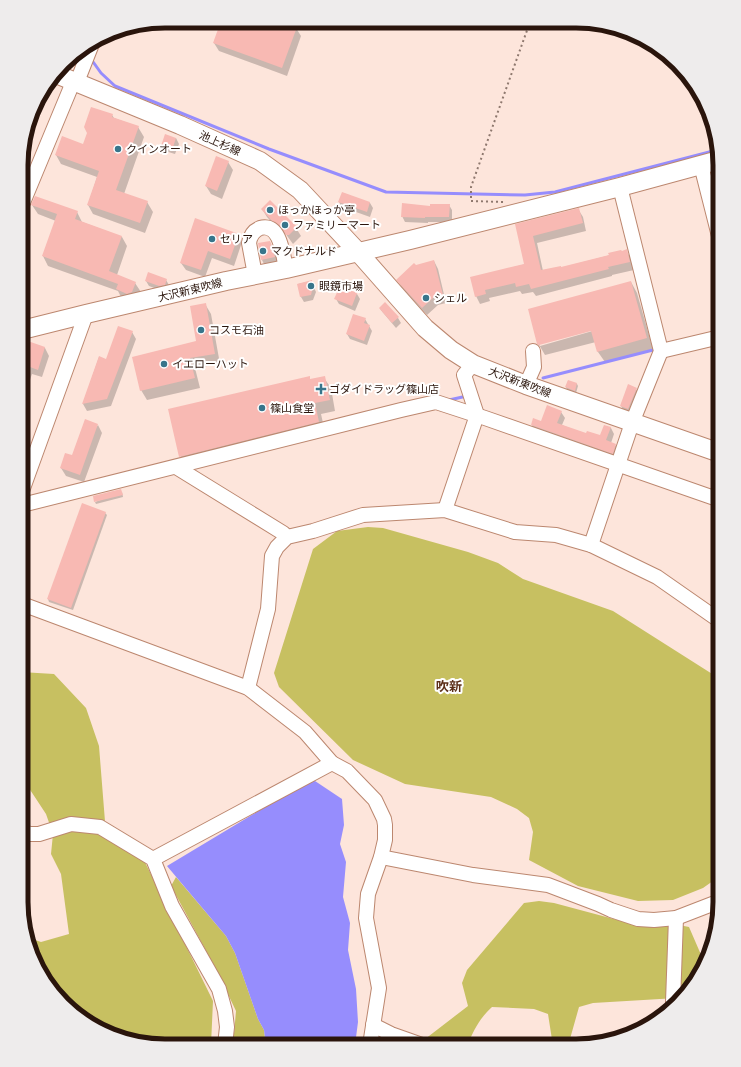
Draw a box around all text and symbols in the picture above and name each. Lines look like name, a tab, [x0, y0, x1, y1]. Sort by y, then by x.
street label: 池上杉線	[197, 129, 243, 157]
place label: クインオート	[126, 143, 192, 155]
marker: クインオート	[113, 144, 123, 154]
place label: ほっかほっか亭	[278, 204, 355, 216]
marker: ほっかほっか亭	[265, 205, 275, 215]
place label: ファミリーマート	[293, 219, 381, 231]
marker: ファミリーマート	[280, 220, 290, 230]
place label: セリア	[220, 233, 253, 245]
marker: セリア	[207, 234, 217, 244]
place label: マクドナルド	[271, 245, 337, 257]
marker: マクドナルド	[258, 246, 268, 256]
street label: 大沢新東吹線	[157, 276, 223, 304]
place label: 眼鏡市場	[319, 280, 363, 292]
marker: 眼鏡市場	[306, 281, 316, 291]
place label: シェル	[434, 292, 467, 304]
marker: シェル	[421, 293, 431, 303]
place label: コスモ石油	[209, 324, 264, 336]
marker: コスモ石油	[196, 325, 206, 335]
place label: イエローハット	[172, 358, 249, 370]
marker: イエローハット	[159, 359, 169, 369]
street label: 大沢新東吹線	[487, 365, 553, 399]
place label: ゴダイドラッグ篠山店	[329, 383, 439, 395]
marker: ゴダイドラッグ篠山店	[316, 384, 326, 394]
place label: 篠山食堂	[270, 402, 314, 414]
marker: 篠山食堂	[257, 403, 267, 413]
district label: 吹新	[436, 679, 462, 694]

